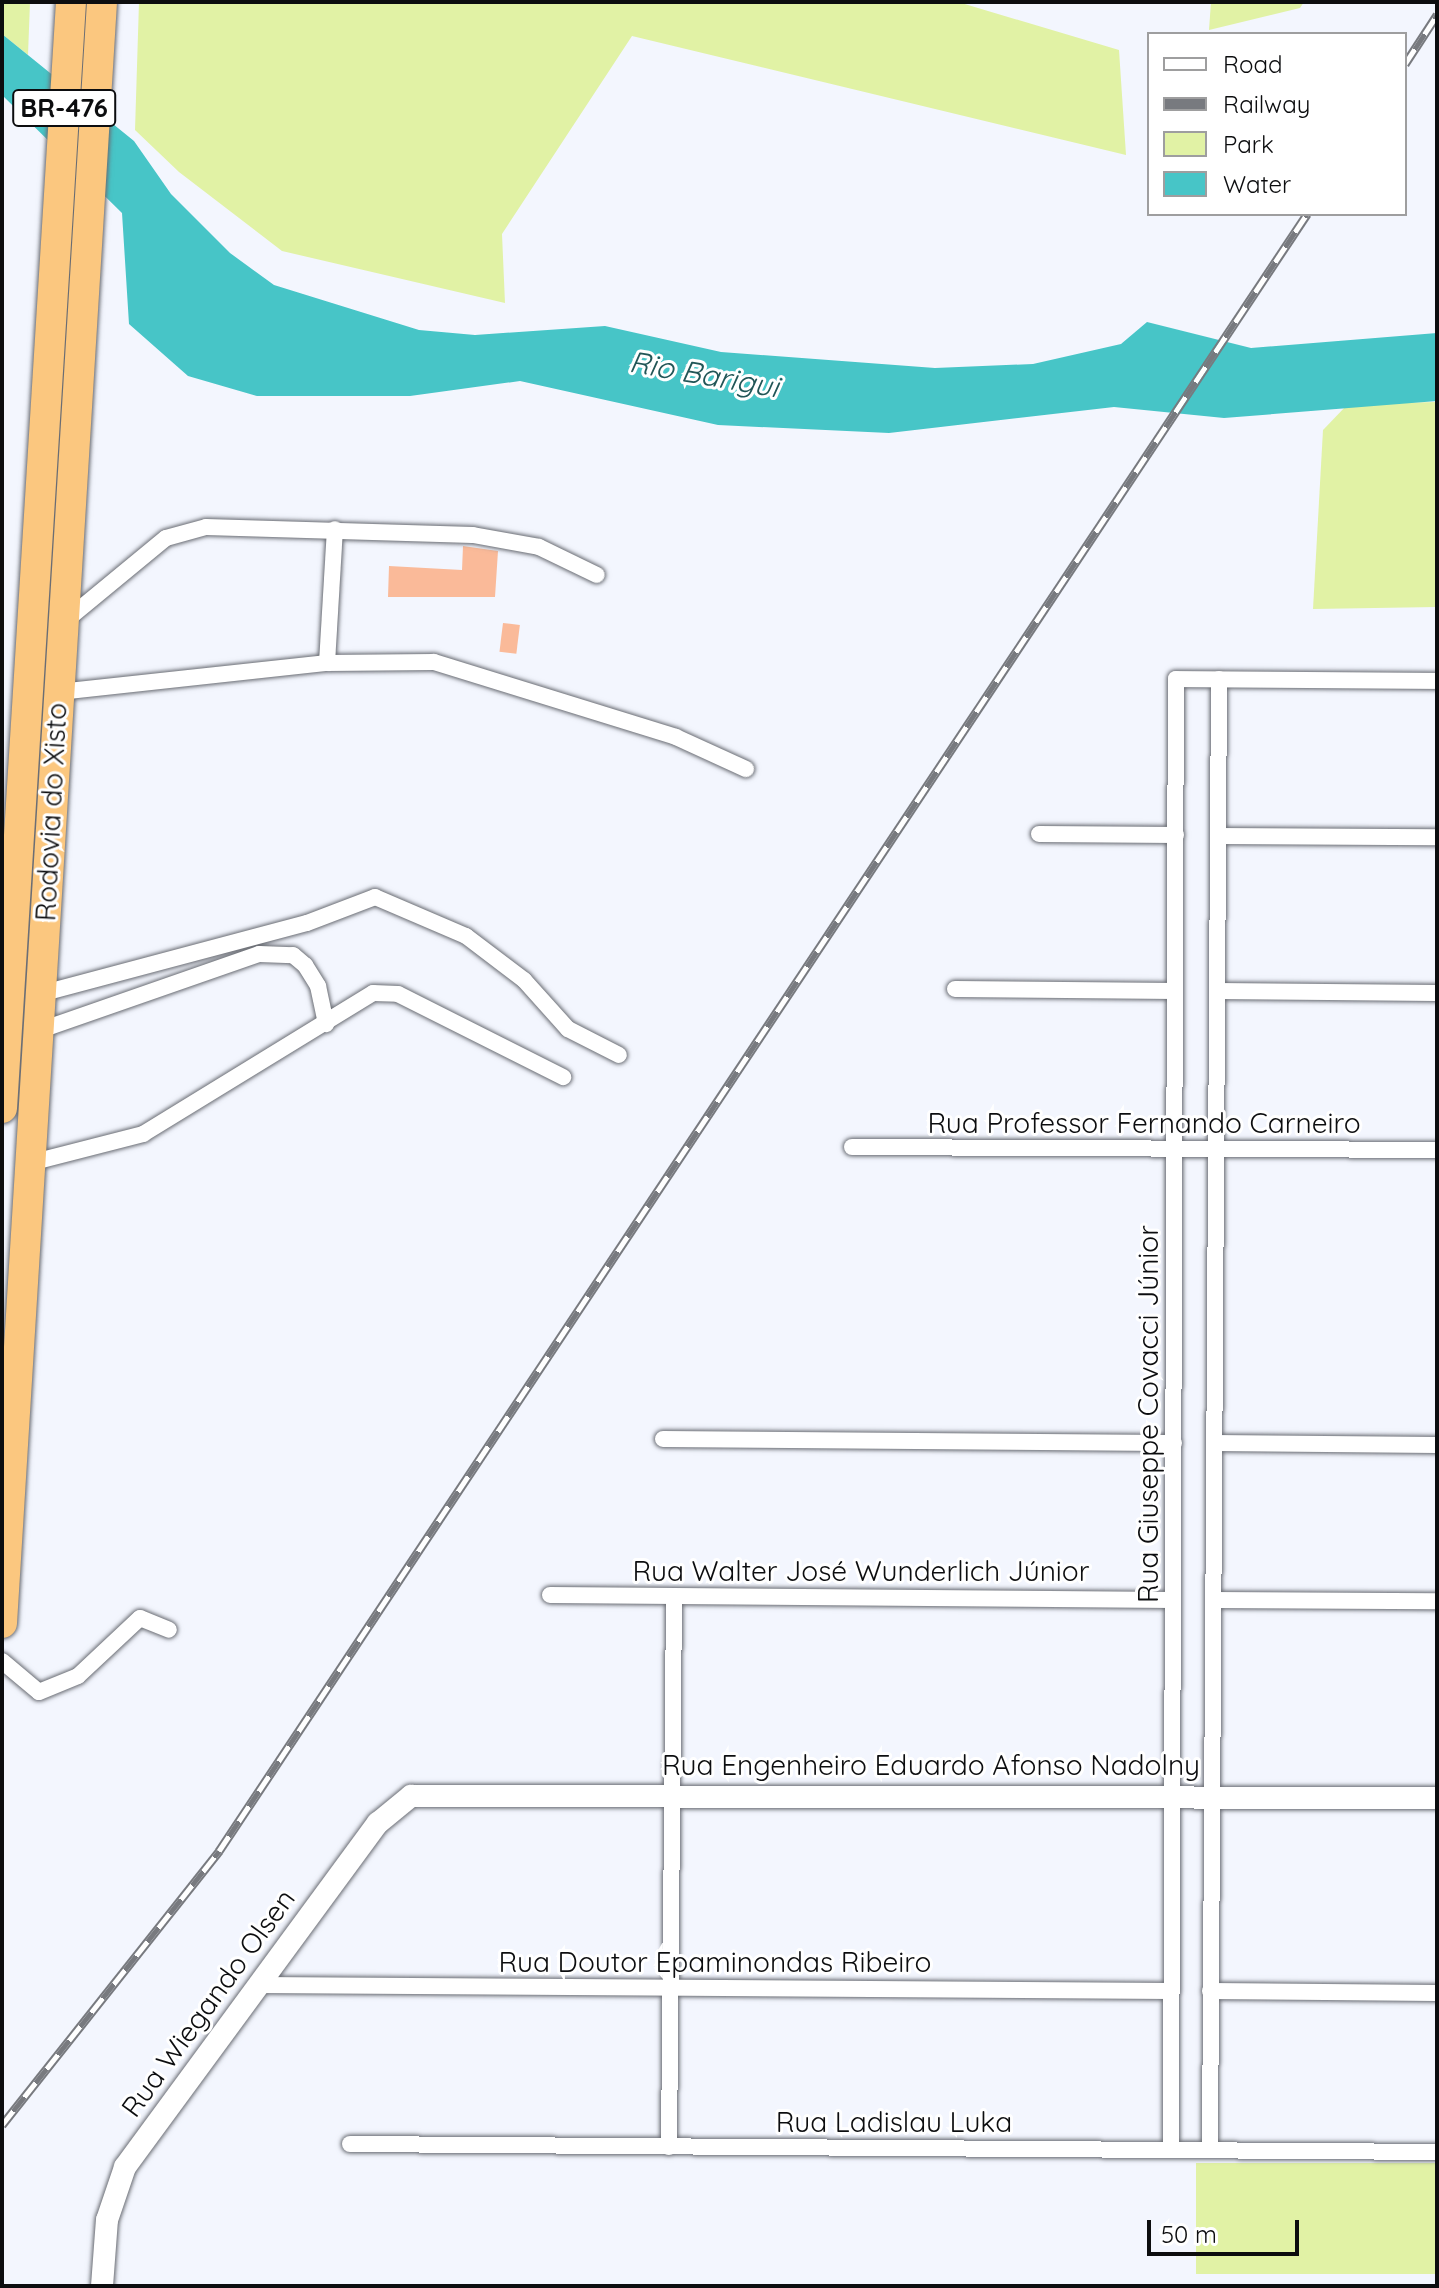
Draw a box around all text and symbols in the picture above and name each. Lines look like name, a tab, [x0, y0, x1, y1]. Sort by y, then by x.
legend	[1147, 32, 1407, 216]
text: Road	[1223, 49, 1283, 79]
road number: BR-476	[12, 86, 116, 130]
text: Railway	[1223, 89, 1310, 119]
text: Park	[1223, 129, 1274, 159]
text: Water	[1223, 169, 1291, 199]
water label: Rio Barigui	[627, 343, 781, 405]
street label: Rodovia do Xisto	[29, 702, 73, 922]
street label: Rua Professor Fernando Carneiro	[927, 1106, 1361, 1140]
street label: Rua Giuseppe Covacci Júnior	[1131, 1225, 1165, 1603]
street label: Rua Walter José Wunderlich Júnior	[632, 1554, 1090, 1588]
street label: Rua Engenheiro Eduardo Afonso Nadolny	[662, 1748, 1200, 1782]
street label: Rua Wiegando Olsen	[114, 1883, 302, 2123]
street label: Rua Doutor Epaminondas Ribeiro	[499, 1945, 931, 1979]
street label: Rua Ladislau Luka	[776, 2105, 1012, 2139]
scale bar	[1151, 2204, 1303, 2254]
text: 50 m	[1161, 2219, 1217, 2249]

